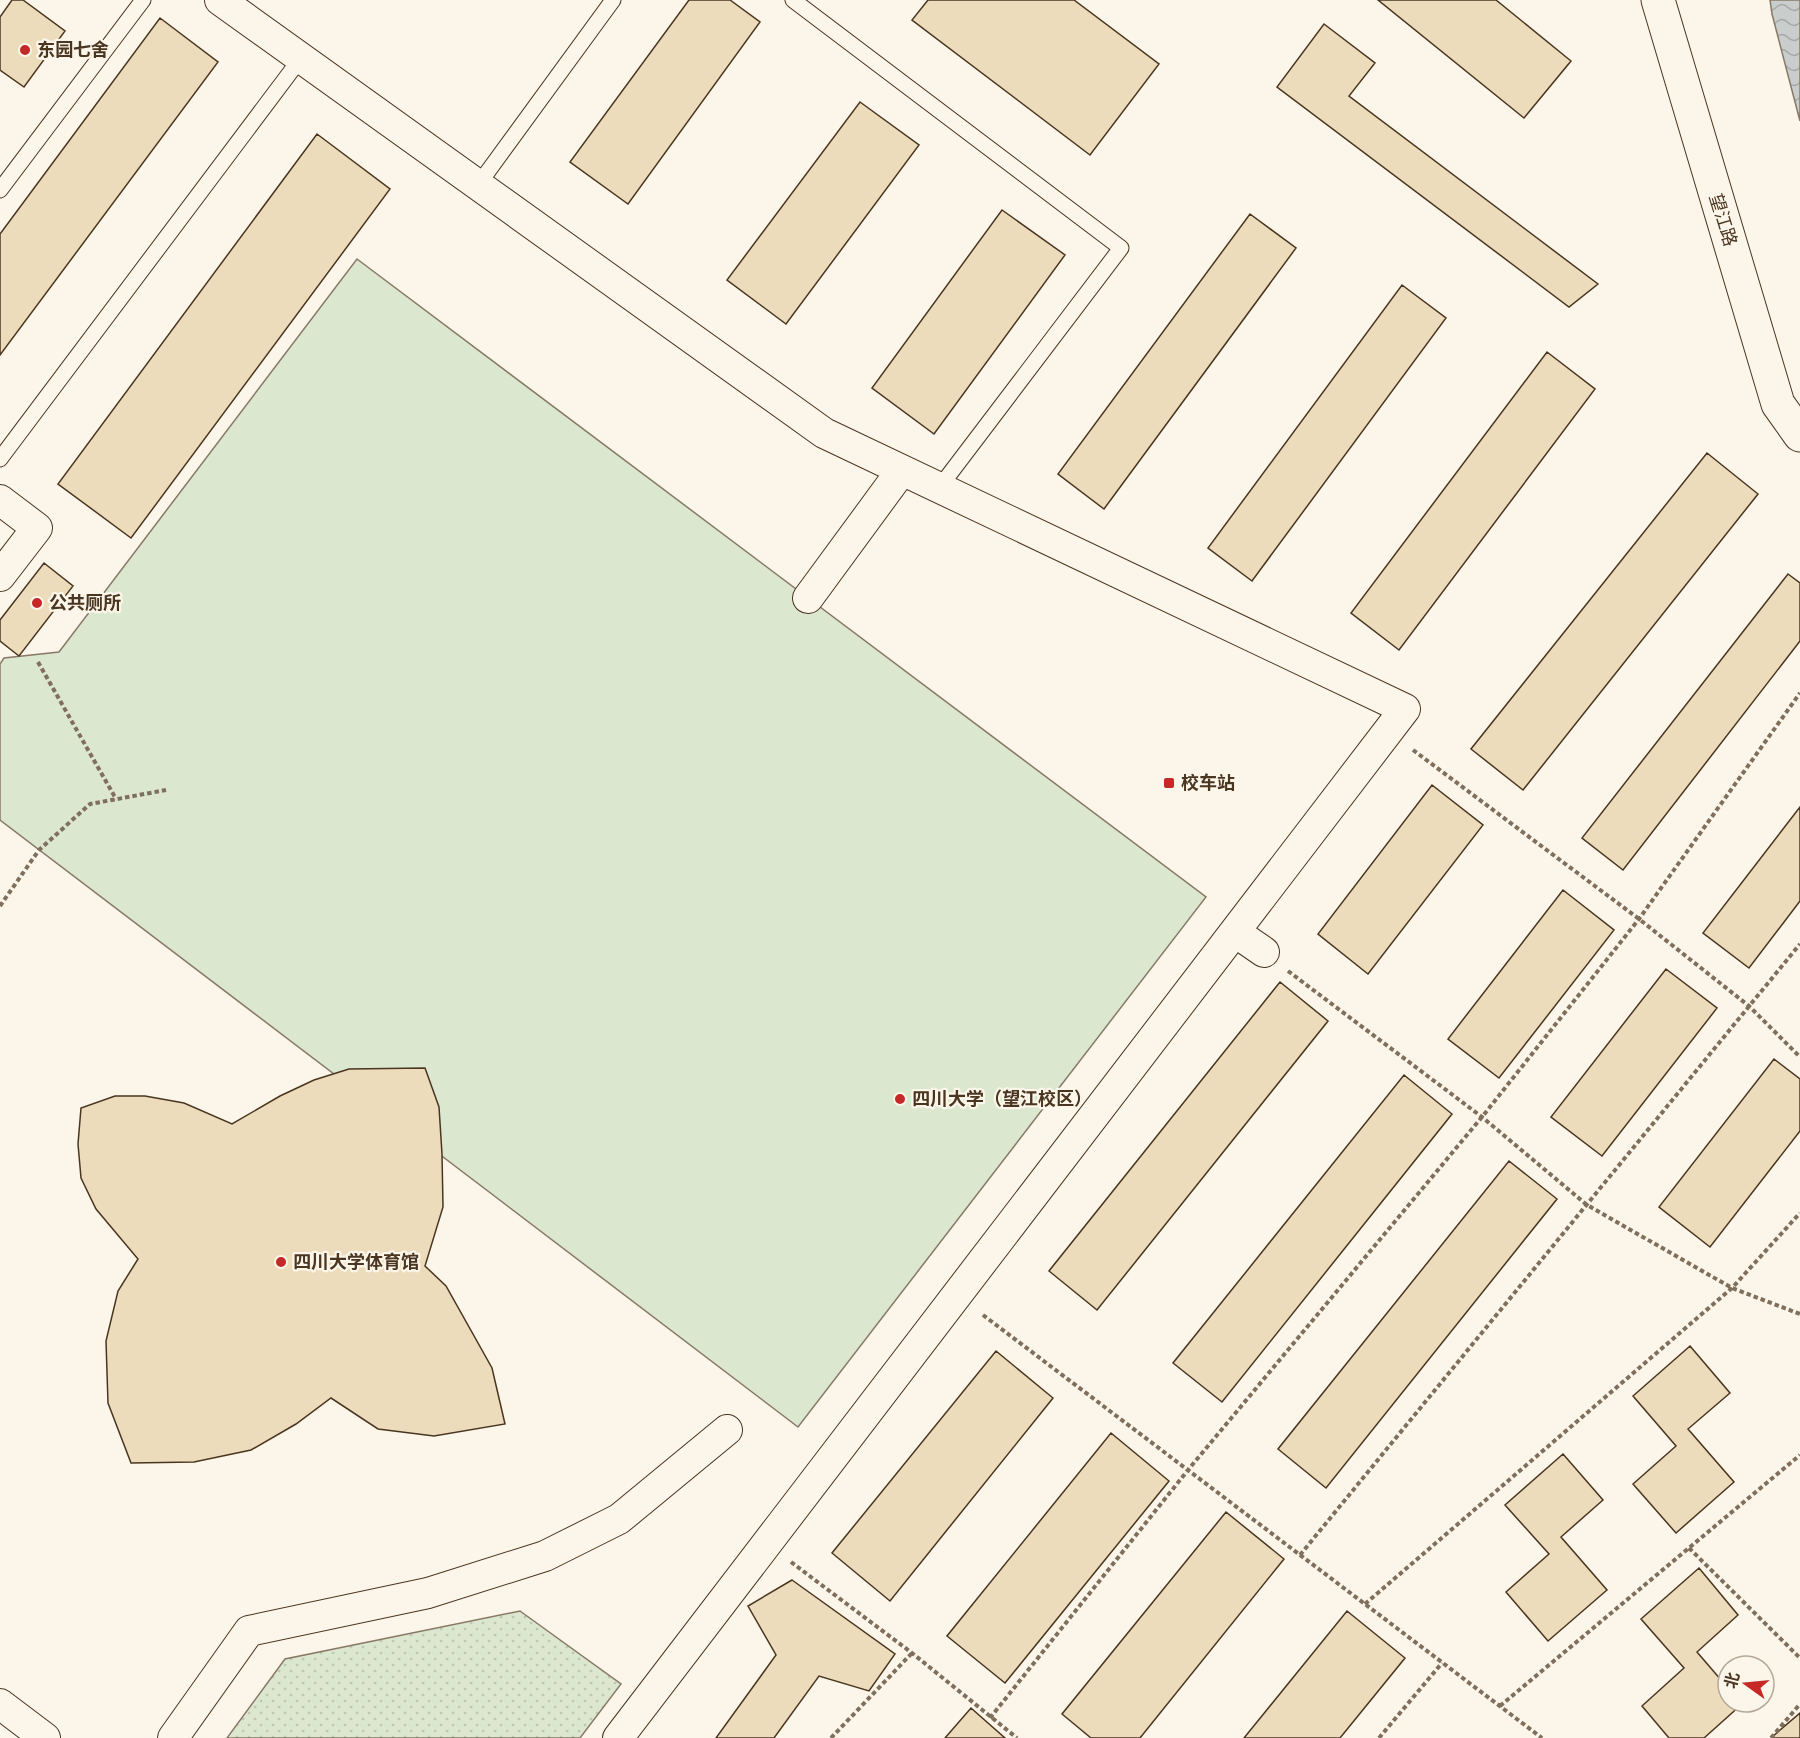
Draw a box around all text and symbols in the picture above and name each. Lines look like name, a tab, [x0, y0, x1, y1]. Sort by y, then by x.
place label: 东园七舍	[37, 39, 109, 61]
marker: 东园七舍	[18, 43, 32, 57]
street label: 望江路	[1705, 191, 1741, 249]
place label: 公共厕所	[49, 592, 121, 614]
marker: 公共厕所	[30, 596, 44, 610]
place label: 校车站	[1181, 772, 1235, 794]
marker: 校车站	[1162, 776, 1176, 790]
place label: 四川大学（望江校区）	[912, 1088, 1092, 1110]
marker: 四川大学（望江校区）	[893, 1092, 907, 1106]
place label: 四川大学体育馆	[293, 1251, 419, 1273]
marker: 四川大学体育馆	[274, 1255, 288, 1269]
north arrow	[1716, 1654, 1776, 1714]
text: 北	[1721, 1670, 1743, 1690]

